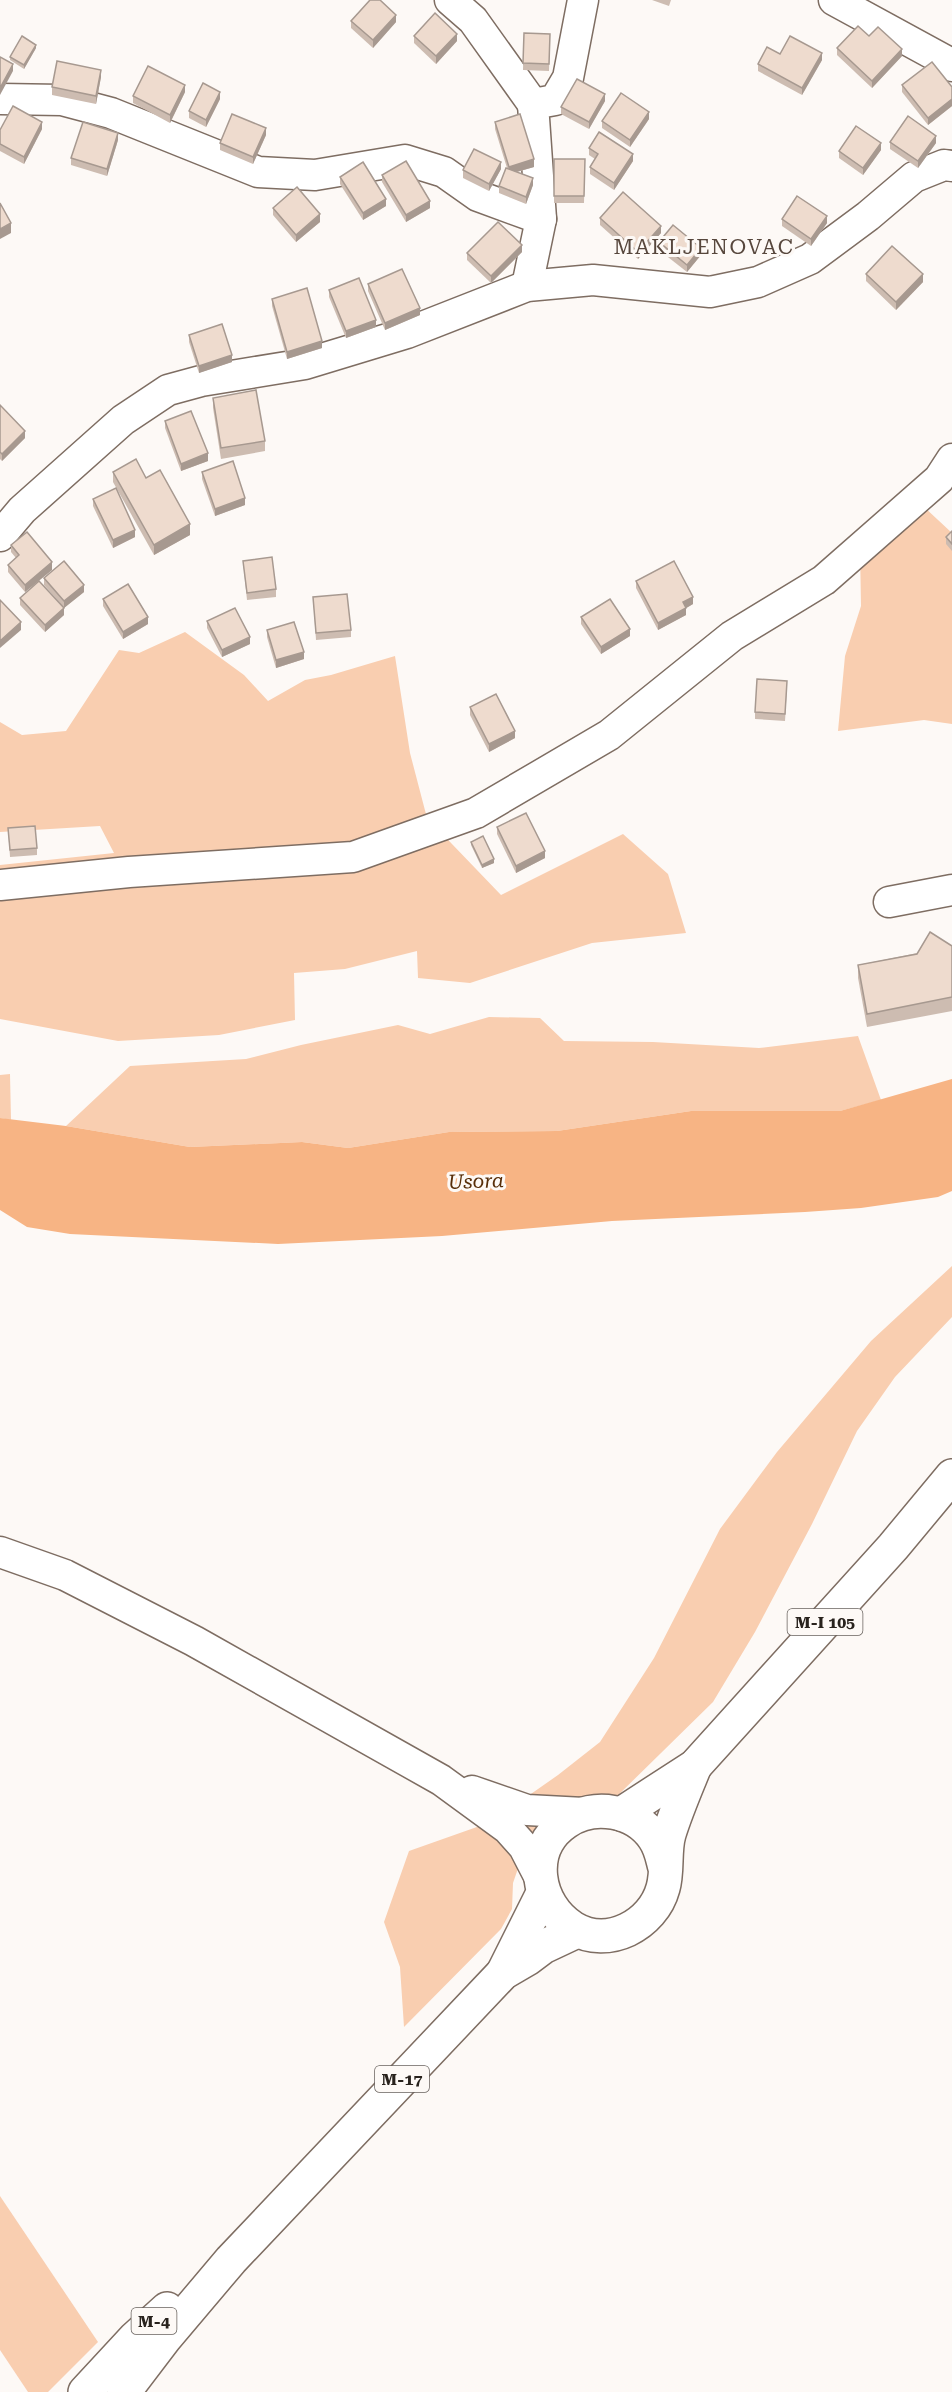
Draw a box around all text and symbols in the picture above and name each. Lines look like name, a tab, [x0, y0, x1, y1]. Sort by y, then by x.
district label: MAKLJENOVAC	[614, 235, 794, 259]
water label: Usora	[448, 1168, 504, 1194]
road number: M-I 105	[788, 1609, 862, 1635]
road number: M-17	[375, 2066, 429, 2092]
road number: M-4	[132, 2308, 176, 2334]

